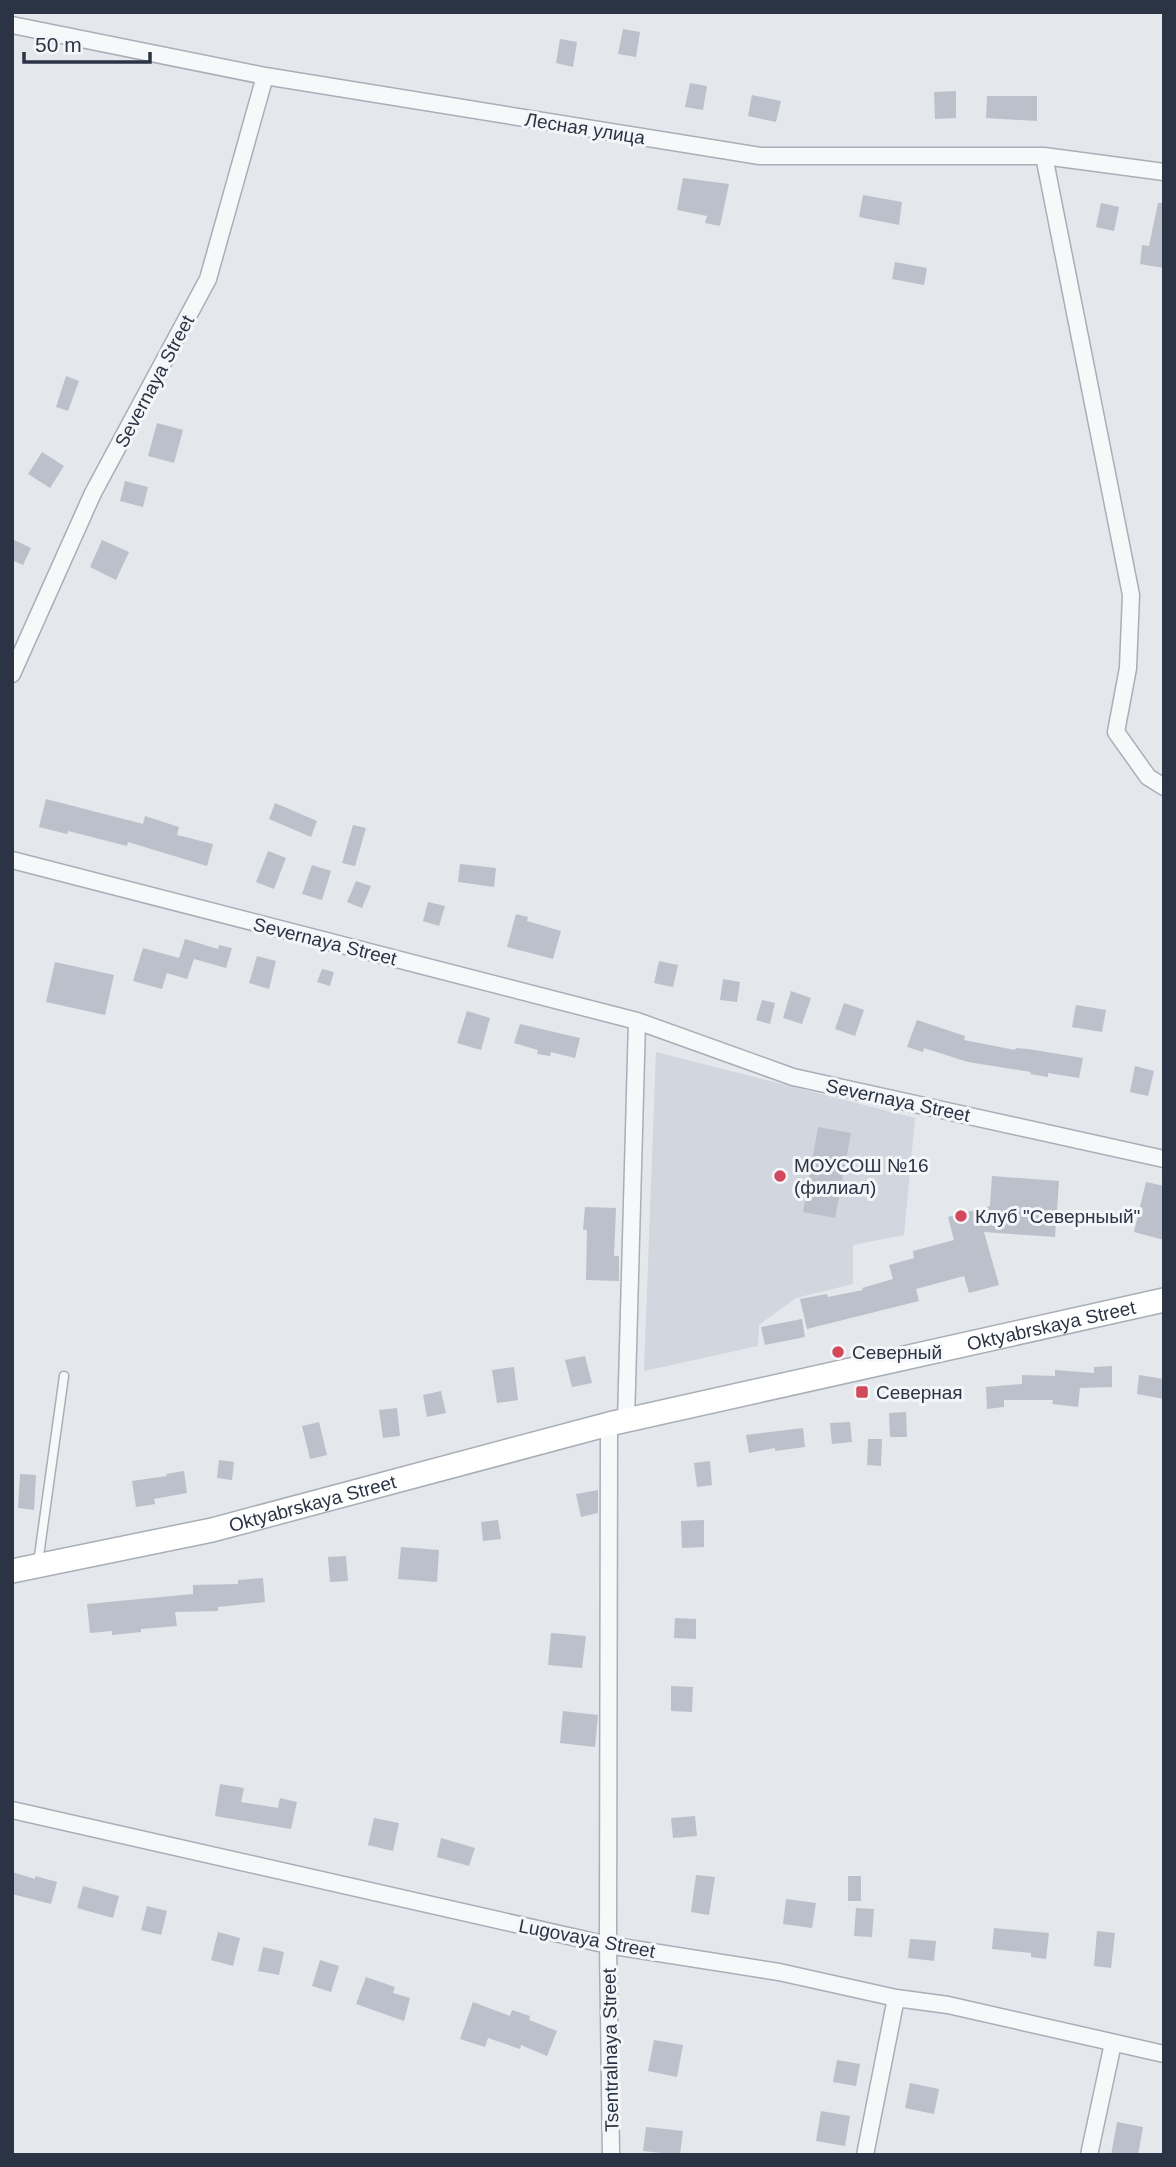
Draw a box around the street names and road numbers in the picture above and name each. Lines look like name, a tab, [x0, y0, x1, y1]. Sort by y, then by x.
street label: Лесная улица	[523, 109, 647, 148]
street label: Severnaya Street	[111, 311, 199, 451]
street label: Severnaya Street	[251, 914, 399, 970]
street label: Severnaya Street	[824, 1075, 973, 1126]
street label: Oktyabrskaya Street	[965, 1297, 1138, 1355]
street label: Oktyabrskaya Street	[227, 1471, 399, 1536]
street label: Lugovaya Street	[517, 1915, 658, 1962]
street label: Tsentralnaya Street	[599, 1967, 622, 2132]

